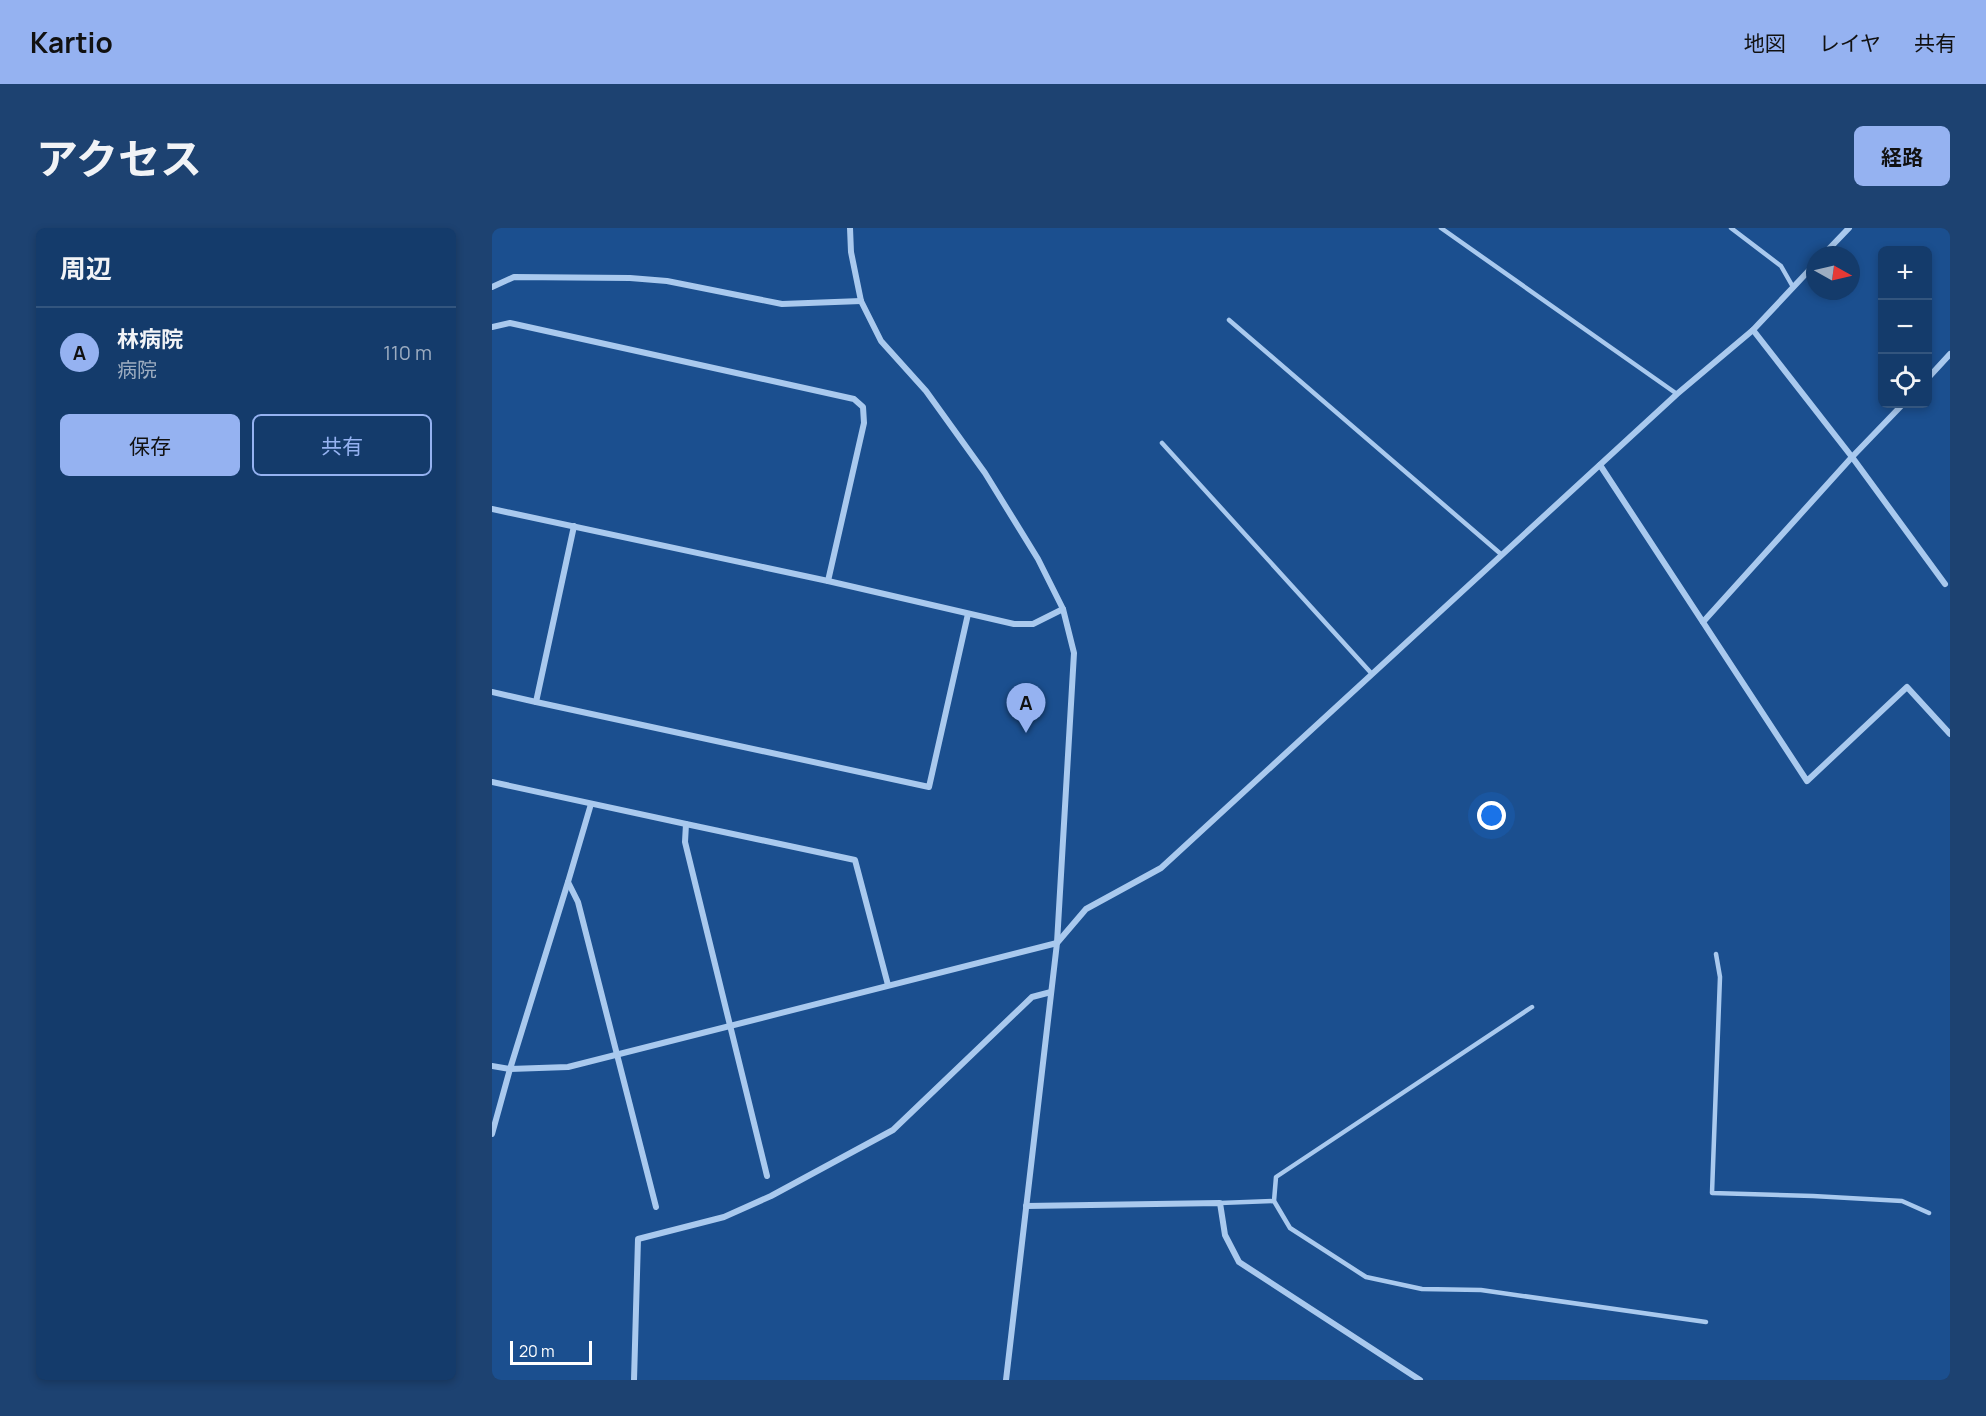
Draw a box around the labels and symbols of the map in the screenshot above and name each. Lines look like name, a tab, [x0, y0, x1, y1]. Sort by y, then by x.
north arrow	[1806, 246, 1860, 300]
pin: A	[1006, 684, 1046, 733]
your location	[1477, 801, 1506, 830]
scale bar	[510, 1338, 592, 1366]

